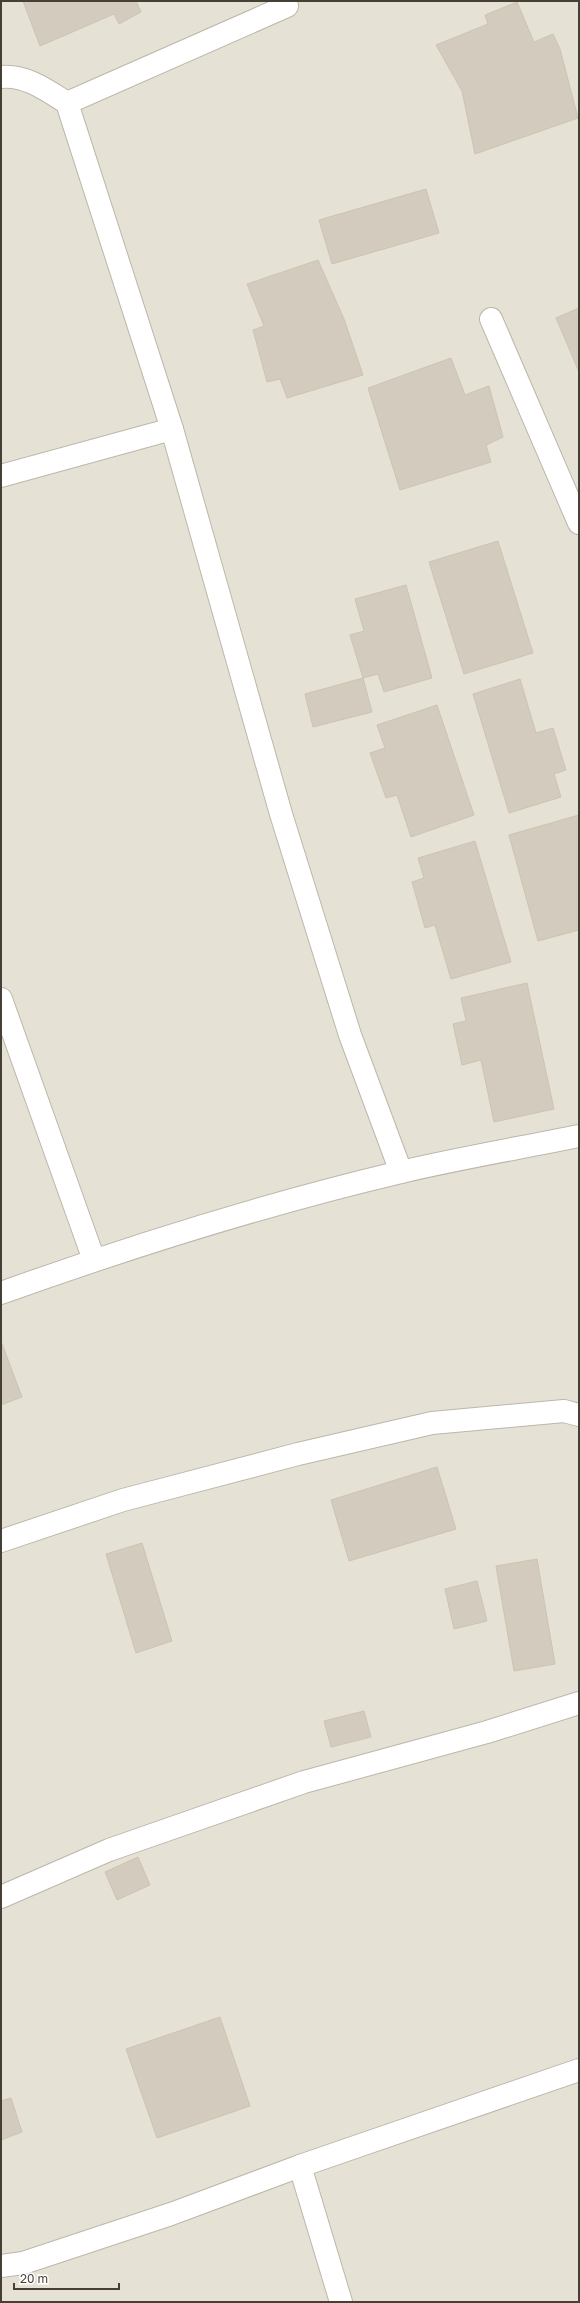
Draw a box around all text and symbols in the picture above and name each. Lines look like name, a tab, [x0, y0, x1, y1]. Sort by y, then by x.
scale bar	[14, 2265, 119, 2291]
text: 20 m	[20, 2271, 48, 2286]

